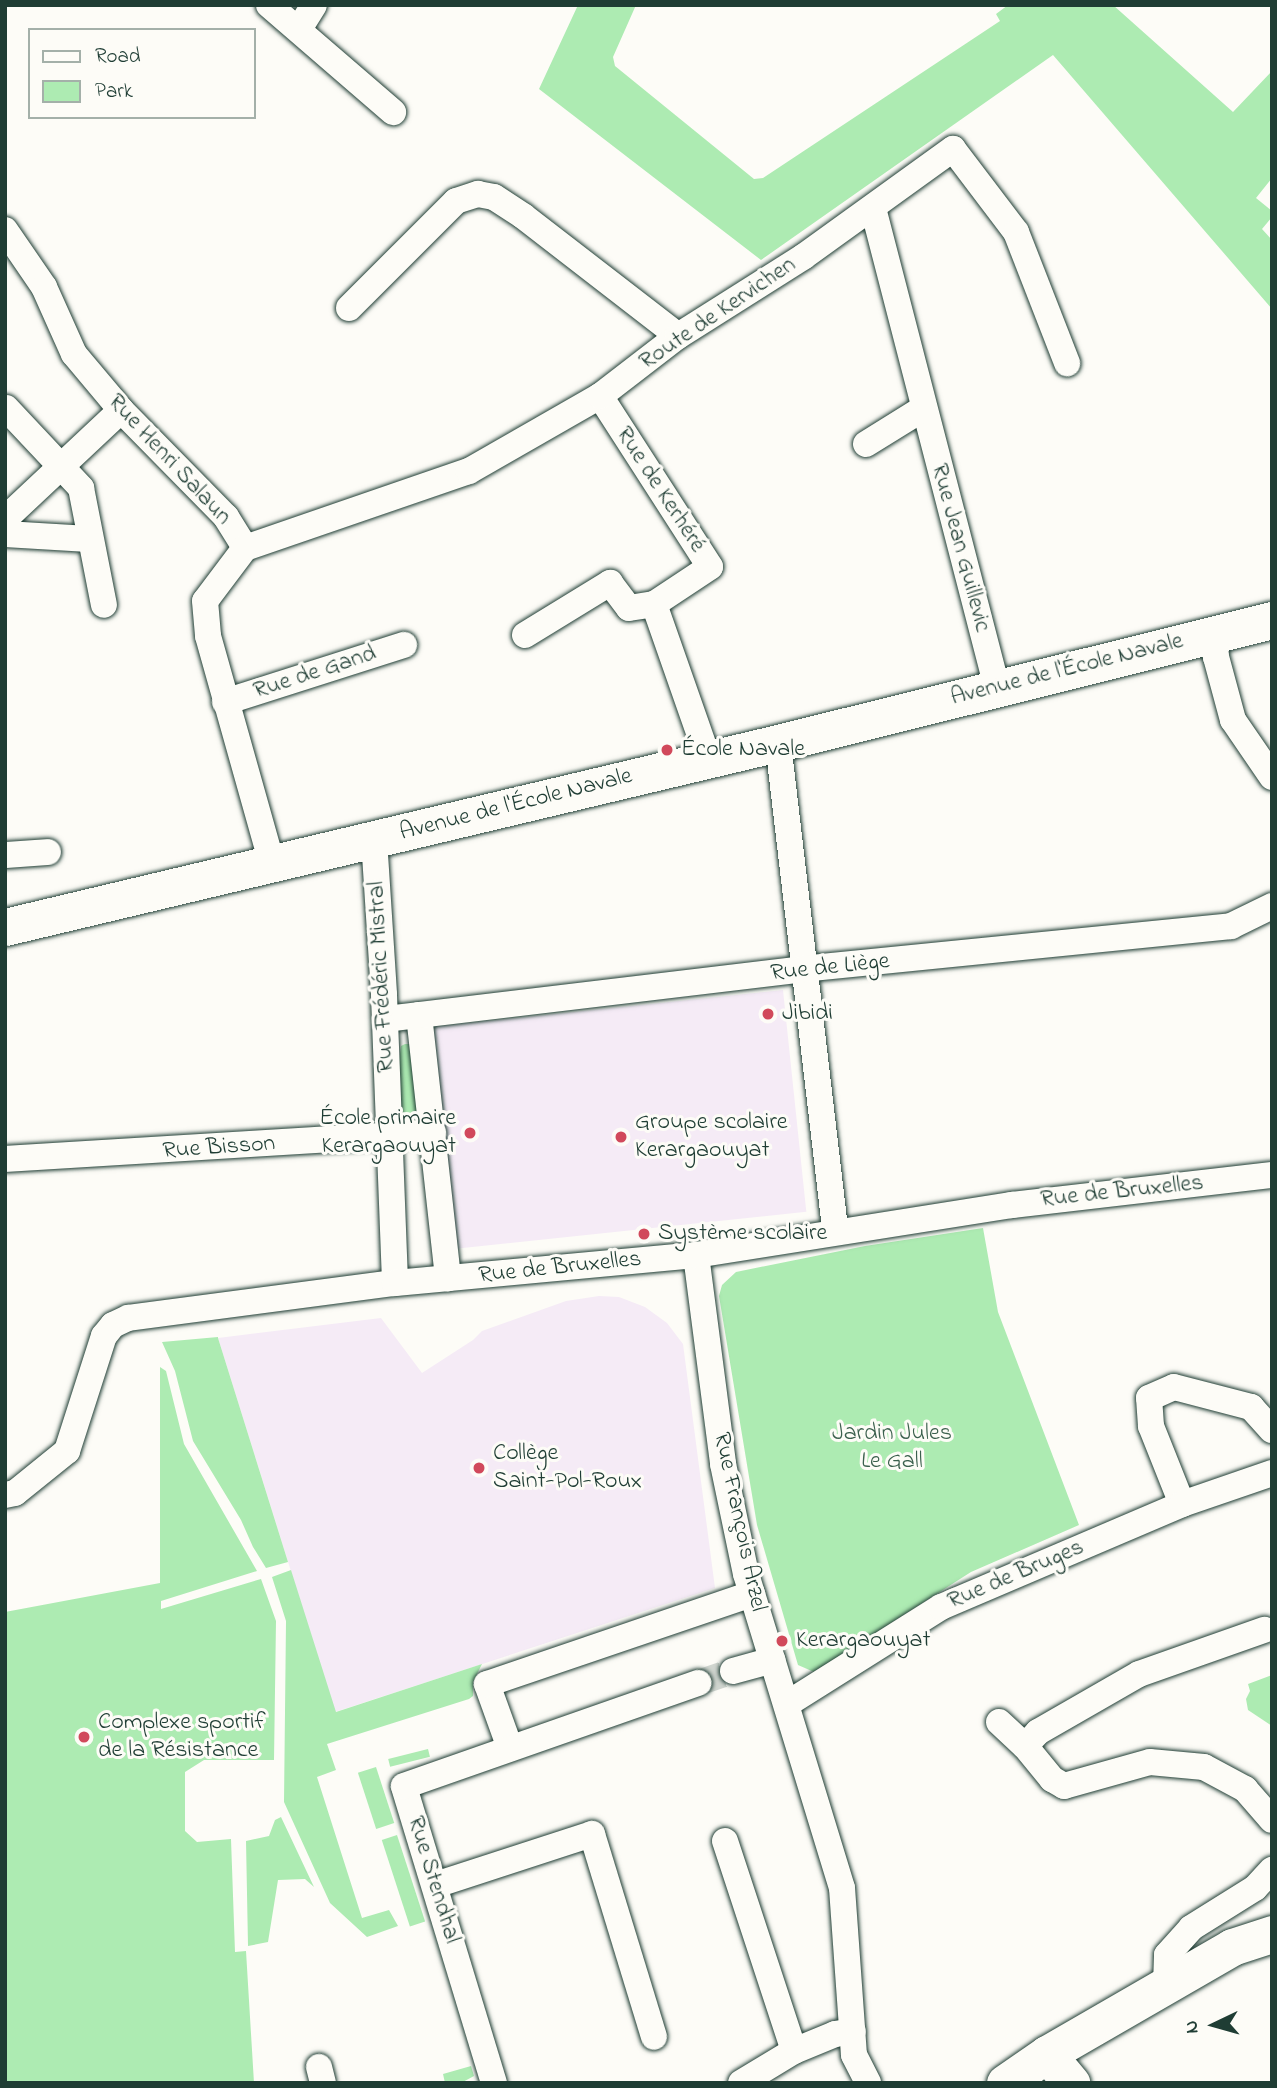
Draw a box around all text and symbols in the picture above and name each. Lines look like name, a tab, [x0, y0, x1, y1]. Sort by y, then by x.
legend	[28, 28, 256, 119]
text: Road	[95, 42, 141, 72]
text: Park	[95, 77, 133, 107]
street label: Route de Kervichen	[634, 251, 802, 377]
street label: Rue Henri Salaun	[101, 388, 237, 532]
street label: Rue de Kerhéré	[609, 422, 711, 558]
street label: Rue Jean Guillevic	[924, 461, 996, 635]
street label: Avenue de l'École Navale	[948, 627, 1186, 713]
street label: Rue de Gand	[250, 640, 380, 706]
place label: École Navale	[681, 736, 805, 764]
marker: École Navale	[659, 742, 675, 758]
street label: Avenue de l'École Navale	[397, 762, 635, 848]
street label: Rue Frédéric Mistral	[363, 880, 401, 1074]
street label: Rue de Liège	[769, 947, 891, 989]
place label: Jibidi	[782, 1000, 833, 1028]
marker: Jibidi	[760, 1006, 776, 1022]
place label: École primaire Kerargaouyat	[319, 1105, 456, 1161]
place label: Groupe scolaire Kerargaouyat	[635, 1109, 788, 1165]
marker: École primaire Kerargaouyat	[462, 1125, 478, 1141]
marker: Groupe scolaire Kerargaouyat	[613, 1129, 629, 1145]
street label: Rue Bisson	[162, 1130, 276, 1166]
street label: Rue de Bruxelles	[1039, 1169, 1205, 1215]
place label: Système scolaire	[658, 1220, 827, 1248]
marker: Système scolaire	[636, 1226, 652, 1242]
street label: Rue de Bruxelles	[477, 1245, 643, 1291]
park label: Jardin Jules Le Gall	[832, 1420, 952, 1476]
street label: Rue François Arzel	[706, 1430, 772, 1614]
place label: Collège Saint-Pol-Roux	[493, 1440, 642, 1496]
marker: Collège Saint-Pol-Roux	[471, 1460, 487, 1476]
street label: Rue de Bruges	[944, 1533, 1088, 1617]
place label: Kerargaouyat	[796, 1627, 930, 1655]
marker: Kerargaouyat	[774, 1633, 790, 1649]
place label: Complexe sportif de la Résistance	[98, 1709, 266, 1765]
marker: Complexe sportif de la Résistance	[76, 1729, 92, 1745]
street label: Rue Stendhal	[400, 1813, 466, 1947]
north arrow	[1179, 1990, 1249, 2060]
text: N	[1179, 2019, 1207, 2034]

